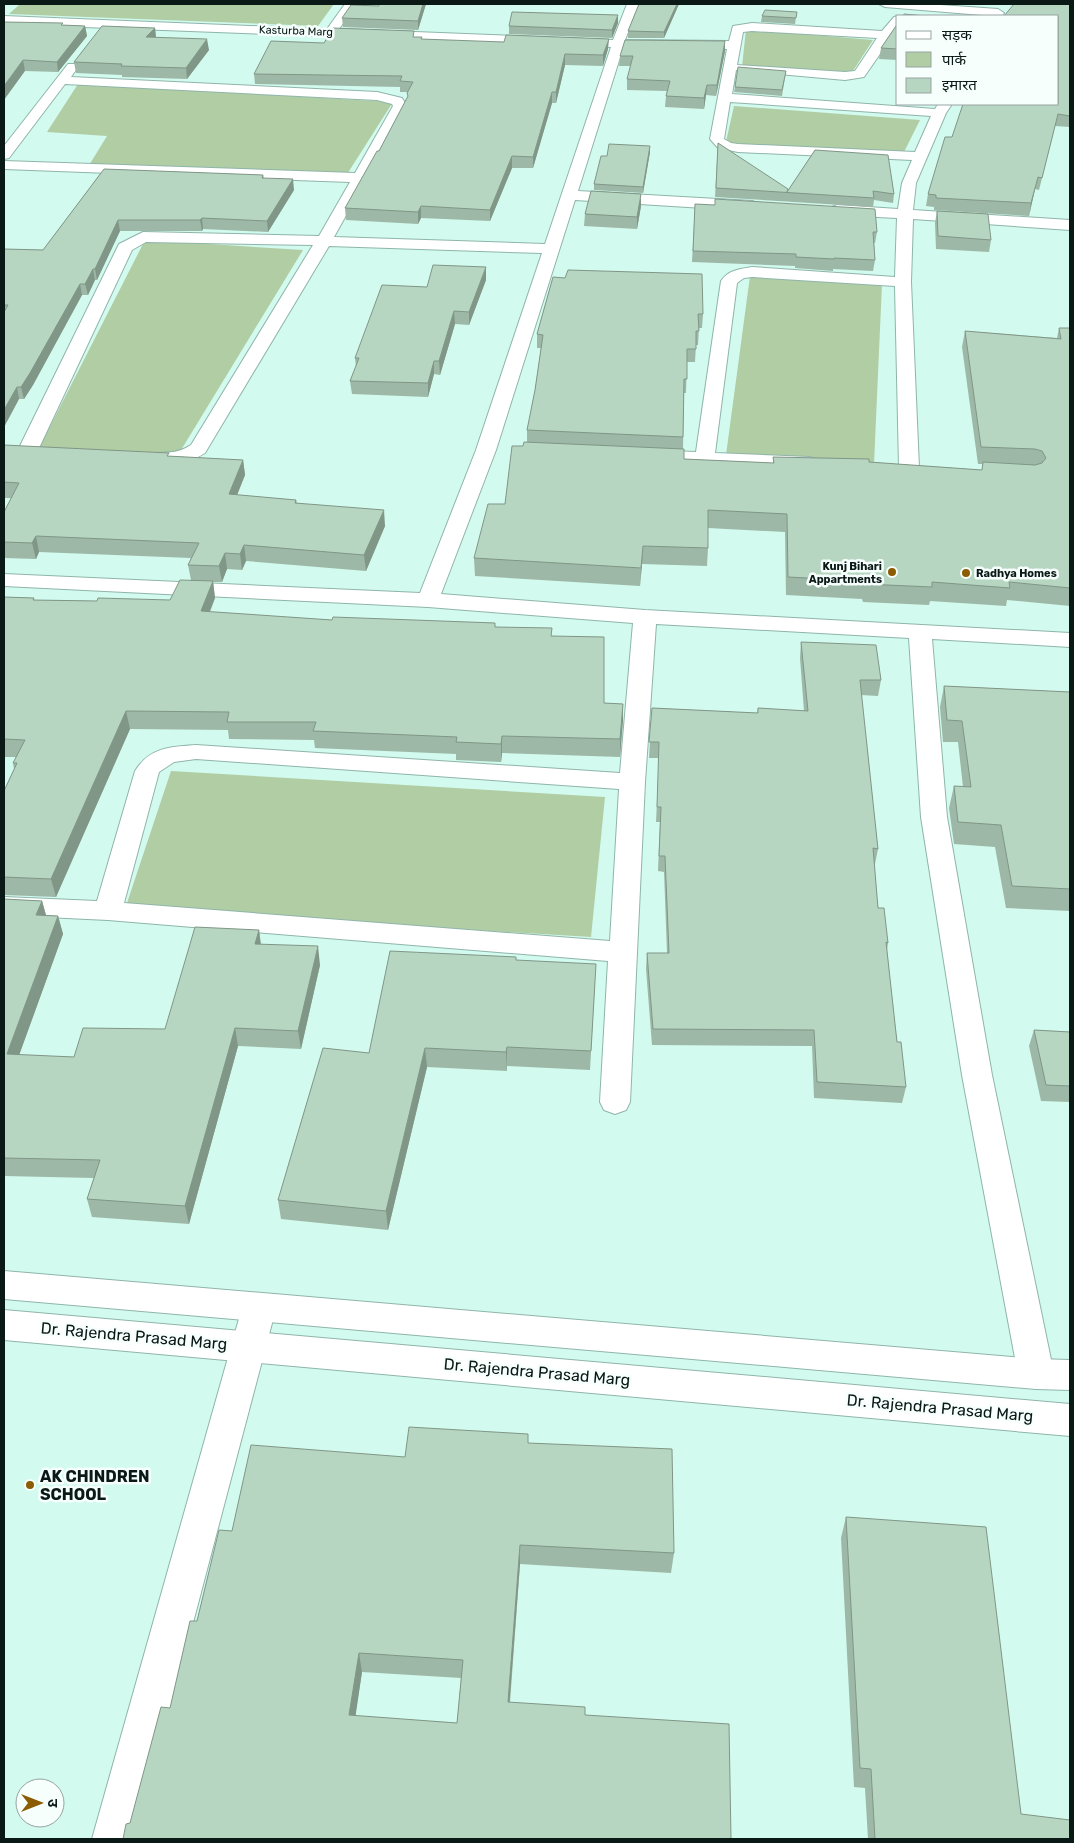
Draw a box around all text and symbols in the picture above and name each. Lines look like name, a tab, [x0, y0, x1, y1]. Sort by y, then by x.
legend	[896, 15, 1059, 105]
street label: Kasturba Marg	[259, 23, 333, 39]
text: सड़क	[942, 26, 972, 44]
text: पार्क	[942, 51, 966, 69]
text: इमारत	[942, 76, 977, 94]
place label: Kunj Bihari Appartments	[809, 560, 882, 586]
marker: Kunj Bihari Appartments	[886, 566, 898, 578]
marker: Radhya Homes	[960, 567, 972, 579]
place label: Radhya Homes	[976, 567, 1057, 580]
street label: Dr. Rajendra Prasad Marg	[40, 1318, 228, 1354]
street label: Dr. Rajendra Prasad Marg	[443, 1354, 631, 1390]
street label: Dr. Rajendra Prasad Marg	[846, 1390, 1034, 1426]
place label: AK CHINDREN SCHOOL	[40, 1467, 149, 1504]
marker: AK CHINDREN SCHOOL	[24, 1479, 36, 1491]
north arrow	[15, 1778, 65, 1828]
text: उ	[44, 1799, 61, 1808]

